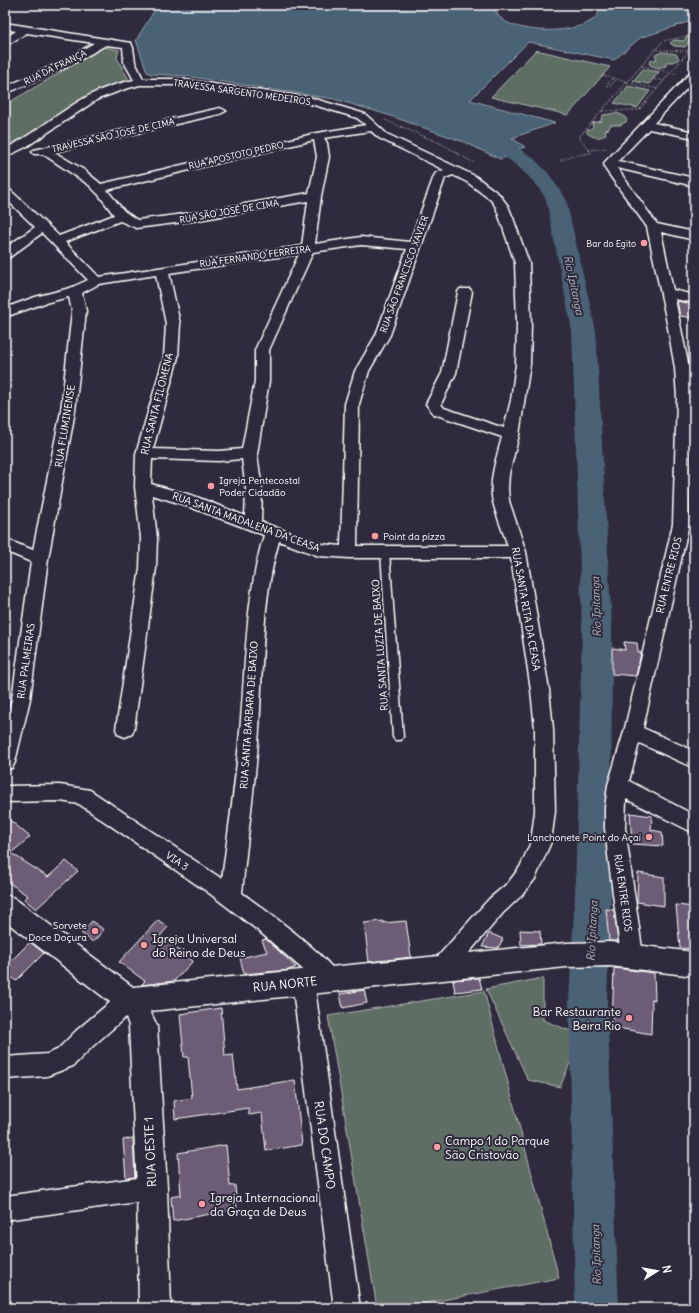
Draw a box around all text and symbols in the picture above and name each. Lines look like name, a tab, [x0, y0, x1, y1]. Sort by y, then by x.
street label: RUA DA FRANÇA	[22, 47, 88, 87]
street label: TRAVESSA SARGENTO MEDEIROS	[173, 77, 311, 107]
street label: TRAVESSA SÃO JOSÉ DE CIMA	[50, 115, 176, 154]
street label: RUA APOSTOTO PEDRO	[187, 139, 285, 171]
street label: RUA SÃO JOSÉ DE CIMA	[178, 196, 280, 225]
street label: RUA SÃO FRANCISCO XAVIER	[378, 214, 430, 334]
place label: Bar do Egito	[586, 238, 636, 249]
marker: Bar do Egito	[639, 238, 649, 248]
street label: RUA FERNANDO FERREIRA	[199, 243, 312, 269]
water label: Rio Ipitanga	[561, 254, 587, 317]
street label: RUA SANTA FILOMENA	[138, 351, 176, 456]
street label: RUA FLUMINENSE	[52, 384, 78, 468]
place label: Igreja Pentecostal Poder Cidadão	[219, 474, 300, 499]
marker: Igreja Pentecostal Poder Cidadão	[206, 481, 216, 491]
street label: RUA SANTA MADALENA DA CEASA	[170, 489, 322, 555]
place label: Point da pizza	[383, 530, 446, 543]
marker: Point da pizza	[370, 531, 380, 541]
street label: RUA ENTRE RIOS	[653, 535, 685, 615]
street label: RUA SANTA RITA DA CEASA	[509, 546, 543, 672]
water label: Rio Ipitanga	[588, 576, 604, 637]
street label: RUA SANTA LUZIA DE BAIXO	[369, 579, 391, 711]
street label: RUA PALMEIRAS	[14, 622, 38, 700]
street label: RUA SANTA BARBARA DE BAIXO	[237, 640, 261, 789]
place label: Lanchonete Point do Açaí	[527, 831, 641, 844]
marker: Lanchonete Point do Açaí	[644, 832, 654, 842]
street label: VIA 3	[163, 849, 191, 874]
street label: RUA ENTRE RIOS	[611, 853, 635, 933]
water label: Rio Ipitanga	[583, 900, 601, 962]
place label: Sorvete Doce Doçura	[28, 919, 87, 944]
marker: Sorvete Doce Doçura	[90, 926, 100, 936]
place label: Igreja Universal do Reino de Deus	[152, 931, 246, 960]
marker: Igreja Universal do Reino de Deus	[139, 940, 149, 950]
street label: RUA NORTE	[252, 973, 318, 995]
place label: Bar Restaurante Beira Rio	[533, 1004, 621, 1033]
marker: Bar Restaurante Beira Rio	[624, 1013, 634, 1023]
street label: RUA DO CAMPO	[311, 1100, 339, 1190]
street label: RUA OESTE 1	[141, 1117, 159, 1187]
place label: Campo 1 do Parque São Cristovão	[445, 1133, 550, 1162]
marker: Campo 1 do Parque São Cristovão	[432, 1142, 442, 1152]
place label: Igreja Internacional da Graça de Deus	[210, 1190, 318, 1219]
marker: Igreja Internacional da Graça de Deus	[197, 1199, 207, 1209]
water label: Rio Ipitanga	[588, 1224, 604, 1285]
north arrow	[637, 1251, 677, 1291]
text: N	[659, 1264, 674, 1274]

